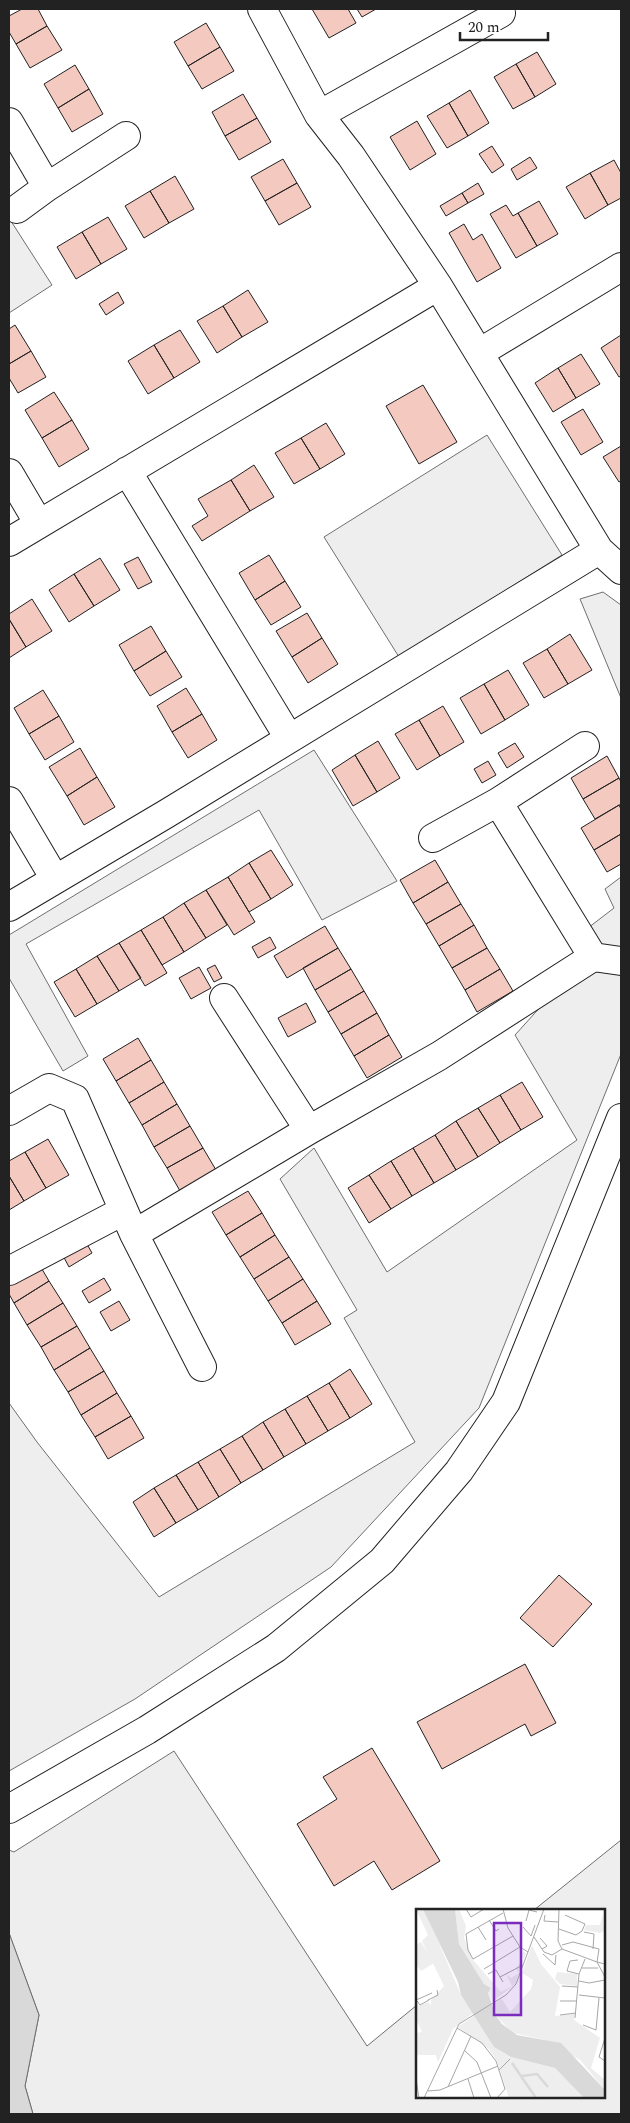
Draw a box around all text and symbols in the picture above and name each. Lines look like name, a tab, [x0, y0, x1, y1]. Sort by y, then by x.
scale bar	[460, 10, 548, 42]
text: 20 m	[468, 16, 500, 39]
inset map	[416, 1909, 605, 2098]

